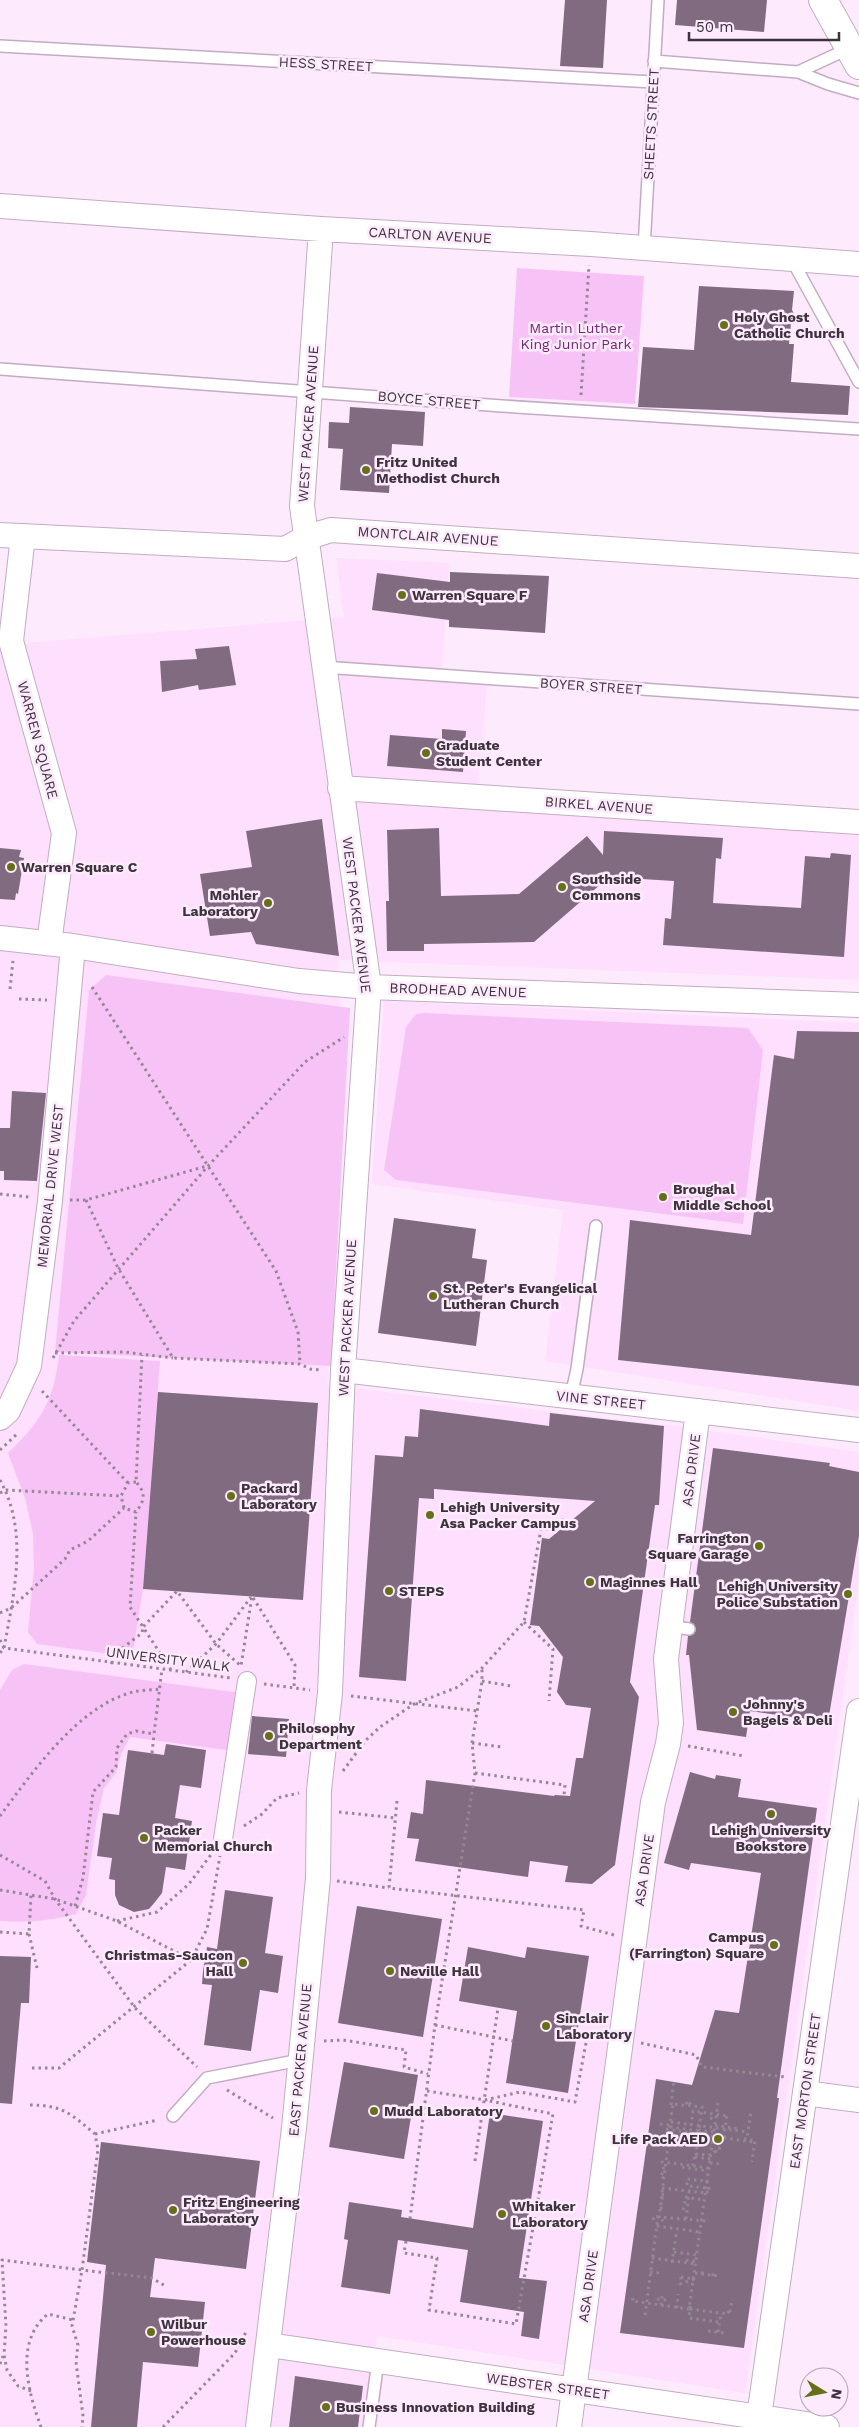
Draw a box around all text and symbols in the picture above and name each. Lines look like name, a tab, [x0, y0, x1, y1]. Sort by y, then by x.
scale bar	[689, 10, 839, 42]
text: 50 m	[696, 18, 733, 36]
street label: HESS STREET	[278, 54, 374, 74]
street label: SHEETS STREET	[640, 67, 662, 180]
street label: CARLTON AVENUE	[368, 224, 492, 246]
place label: Holy Ghost Catholic Church	[734, 309, 845, 341]
marker: Holy Ghost Catholic Church	[718, 319, 730, 331]
park label: Martin Luther King Junior Park	[521, 320, 632, 352]
street label: WEST PACKER AVENUE	[295, 345, 321, 503]
street label: BOYCE STREET	[377, 388, 482, 413]
place label: Fritz United Methodist Church	[376, 454, 500, 486]
marker: Fritz United Methodist Church	[360, 464, 372, 476]
street label: MONTCLAIR AVENUE	[357, 523, 499, 549]
place label: Warren Square F	[412, 587, 528, 603]
marker: Warren Square F	[396, 589, 408, 601]
street label: BOYER STREET	[539, 674, 643, 698]
street label: WARREN SQUARE	[15, 679, 61, 801]
place label: Graduate Student Center	[436, 737, 542, 769]
marker: Graduate Student Center	[420, 747, 432, 759]
street label: BIRKEL AVENUE	[544, 793, 654, 817]
street label: WEST PACKER AVENUE	[339, 836, 375, 994]
place label: Warren Square C	[21, 859, 138, 875]
marker: Warren Square C	[5, 861, 17, 873]
place label: Southside Commons	[572, 871, 641, 903]
marker: Southside Commons	[556, 881, 568, 893]
place label: Mohler Laboratory	[182, 887, 258, 919]
marker: Mohler Laboratory	[262, 897, 274, 909]
street label: BRODHEAD AVENUE	[389, 980, 527, 1000]
street label: MEMORIAL DRIVE WEST	[33, 1103, 67, 1268]
place label: Broughal Middle School	[673, 1181, 771, 1213]
marker: Broughal Middle School	[657, 1191, 669, 1203]
street label: WEST PACKER AVENUE	[335, 1239, 359, 1397]
place label: St. Peter's Evangelical Lutheran Church	[443, 1280, 597, 1312]
marker: St. Peter's Evangelical Lutheran Church	[427, 1290, 439, 1302]
street label: VINE STREET	[555, 1387, 647, 1413]
street label: ASA DRIVE	[679, 1433, 703, 1507]
place label: Packard Laboratory	[241, 1480, 317, 1512]
marker: Packard Laboratory	[225, 1490, 237, 1502]
place label: Lehigh University Asa Packer Campus	[440, 1499, 577, 1531]
marker: Lehigh University Asa Packer Campus	[424, 1509, 436, 1521]
place label: Farrington Square Garage	[648, 1530, 749, 1562]
marker: Farrington Square Garage	[753, 1540, 765, 1552]
place label: Maginnes Hall	[600, 1574, 698, 1590]
marker: Maginnes Hall	[584, 1576, 596, 1588]
place label: Lehigh University Police Substation	[717, 1578, 838, 1610]
place label: STEPS	[399, 1583, 444, 1599]
marker: STEPS	[383, 1585, 395, 1597]
marker: Lehigh University Police Substation	[842, 1588, 854, 1600]
street label: UNIVERSITY WALK	[105, 1643, 231, 1675]
place label: Johnny's Bagels & Deli	[743, 1696, 833, 1728]
marker: Johnny's Bagels & Deli	[727, 1706, 739, 1718]
place label: Philosophy Department	[279, 1720, 362, 1752]
marker: Philosophy Department	[263, 1730, 275, 1742]
marker: Lehigh University Bookstore	[765, 1808, 777, 1820]
place label: Packer Memorial Church	[154, 1822, 272, 1854]
place label: Lehigh University Bookstore	[711, 1822, 831, 1854]
marker: Packer Memorial Church	[138, 1832, 150, 1844]
street label: ASA DRIVE	[631, 1833, 657, 1907]
place label: Campus (Farrington) Square	[629, 1929, 765, 1961]
marker: Campus (Farrington) Square	[768, 1939, 780, 1951]
place label: Christmas-Saucon Hall	[105, 1947, 233, 1979]
marker: Christmas-Saucon Hall	[237, 1957, 249, 1969]
place label: Neville Hall	[400, 1963, 479, 1979]
marker: Neville Hall	[384, 1965, 396, 1977]
street label: EAST PACKER AVENUE	[285, 1983, 315, 2137]
place label: Sinclair Laboratory	[556, 2010, 632, 2042]
street label: EAST MORTON STREET	[786, 2011, 824, 2170]
marker: Sinclair Laboratory	[540, 2020, 552, 2032]
place label: Mudd Laboratory	[384, 2103, 503, 2119]
marker: Mudd Laboratory	[368, 2105, 380, 2117]
place label: Life Pack AED	[612, 2131, 708, 2147]
marker: Life Pack AED	[712, 2133, 724, 2145]
place label: Fritz Engineering Laboratory	[183, 2194, 300, 2226]
place label: Whitaker Laboratory	[512, 2198, 588, 2230]
marker: Fritz Engineering Laboratory	[167, 2204, 179, 2216]
marker: Whitaker Laboratory	[496, 2208, 508, 2220]
street label: ASA DRIVE	[575, 2249, 601, 2323]
place label: Wilbur Powerhouse	[161, 2316, 246, 2348]
marker: Wilbur Powerhouse	[145, 2326, 157, 2338]
north arrow	[799, 2367, 849, 2417]
street label: WEBSTER STREET	[485, 2369, 611, 2403]
text: N	[828, 2388, 846, 2401]
place label: Business Innovation Building	[336, 2399, 535, 2415]
marker: Business Innovation Building	[320, 2401, 332, 2413]

